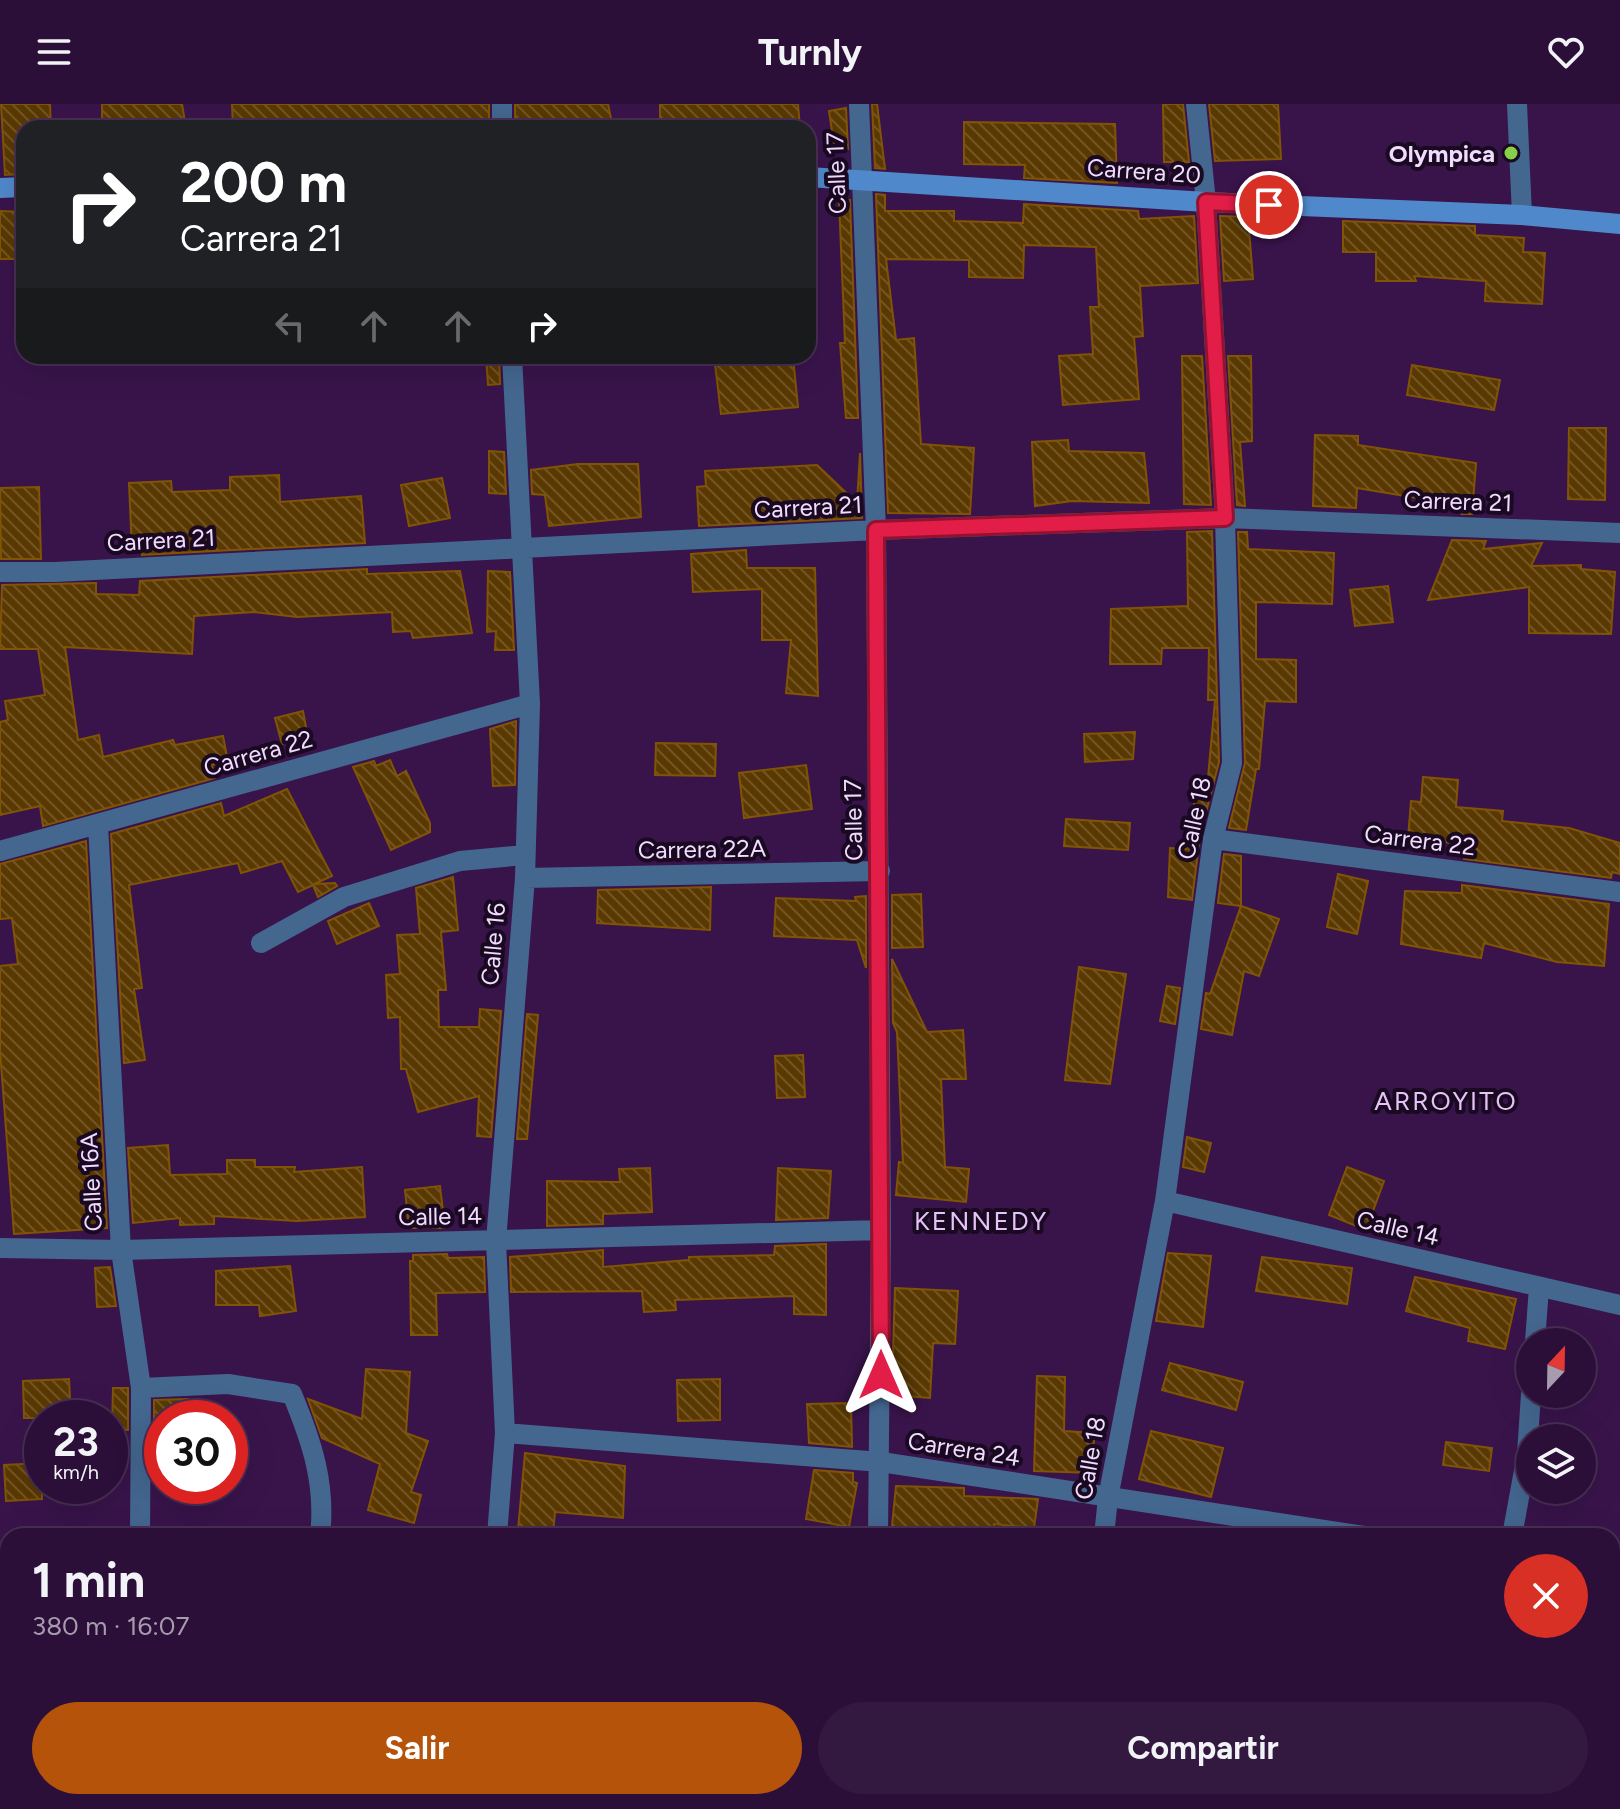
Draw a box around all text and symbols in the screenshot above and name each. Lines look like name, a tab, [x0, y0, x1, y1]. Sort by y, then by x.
icon: menu	[32, 30, 76, 74]
icon: heart	[1544, 30, 1588, 74]
text: Turnly	[758, 31, 862, 74]
street label: Calle 17	[820, 131, 852, 214]
place label: Olympica	[1389, 139, 1495, 168]
marker: Olympica	[1502, 144, 1520, 162]
text: 200 m	[180, 149, 347, 216]
icon: right	[48, 152, 152, 256]
street label: Carrera 20	[1086, 153, 1202, 189]
pin	[1235, 171, 1303, 239]
icon: arrive	[1247, 183, 1291, 227]
text: Carrera 21	[180, 217, 343, 260]
icon: left	[268, 304, 312, 348]
icon: ahead	[352, 304, 396, 348]
icon: ahead	[436, 304, 480, 348]
icon: right	[520, 304, 564, 348]
street label: Carrera 21	[1403, 485, 1513, 517]
street label: Carrera 21	[753, 490, 863, 524]
street label: Carrera 21	[106, 523, 216, 557]
street label: Carrera 22	[200, 724, 316, 782]
street label: Calle 18	[1171, 774, 1217, 862]
street label: Calle 17	[838, 779, 868, 861]
street label: Carrera 22	[1363, 819, 1477, 861]
street label: Carrera 22A	[638, 833, 767, 865]
street label: Calle 16	[475, 902, 511, 986]
district label: ARROYITO	[1374, 1085, 1518, 1117]
street label: Calle 16A	[74, 1131, 108, 1232]
street label: Calle 14	[398, 1201, 482, 1231]
street label: Calle 14	[1354, 1204, 1442, 1252]
district label: KENNEDY	[914, 1205, 1048, 1237]
north arrow	[1516, 1328, 1596, 1408]
map controls	[1516, 1328, 1596, 1504]
position arrow	[839, 1333, 923, 1417]
speed limit sign: 30	[144, 1400, 248, 1504]
street label: Calle 18	[1068, 1414, 1112, 1502]
text: 23	[53, 1418, 99, 1466]
button: layers	[1516, 1424, 1596, 1504]
street label: Carrera 24	[906, 1426, 1022, 1472]
text: km/h	[53, 1460, 99, 1484]
text: 1 min	[32, 1551, 145, 1609]
button: close	[1504, 1554, 1588, 1638]
text: 380 m · 16:07	[32, 1610, 189, 1642]
button: Salir	[32, 1702, 802, 1794]
button: Compartir	[818, 1702, 1588, 1794]

